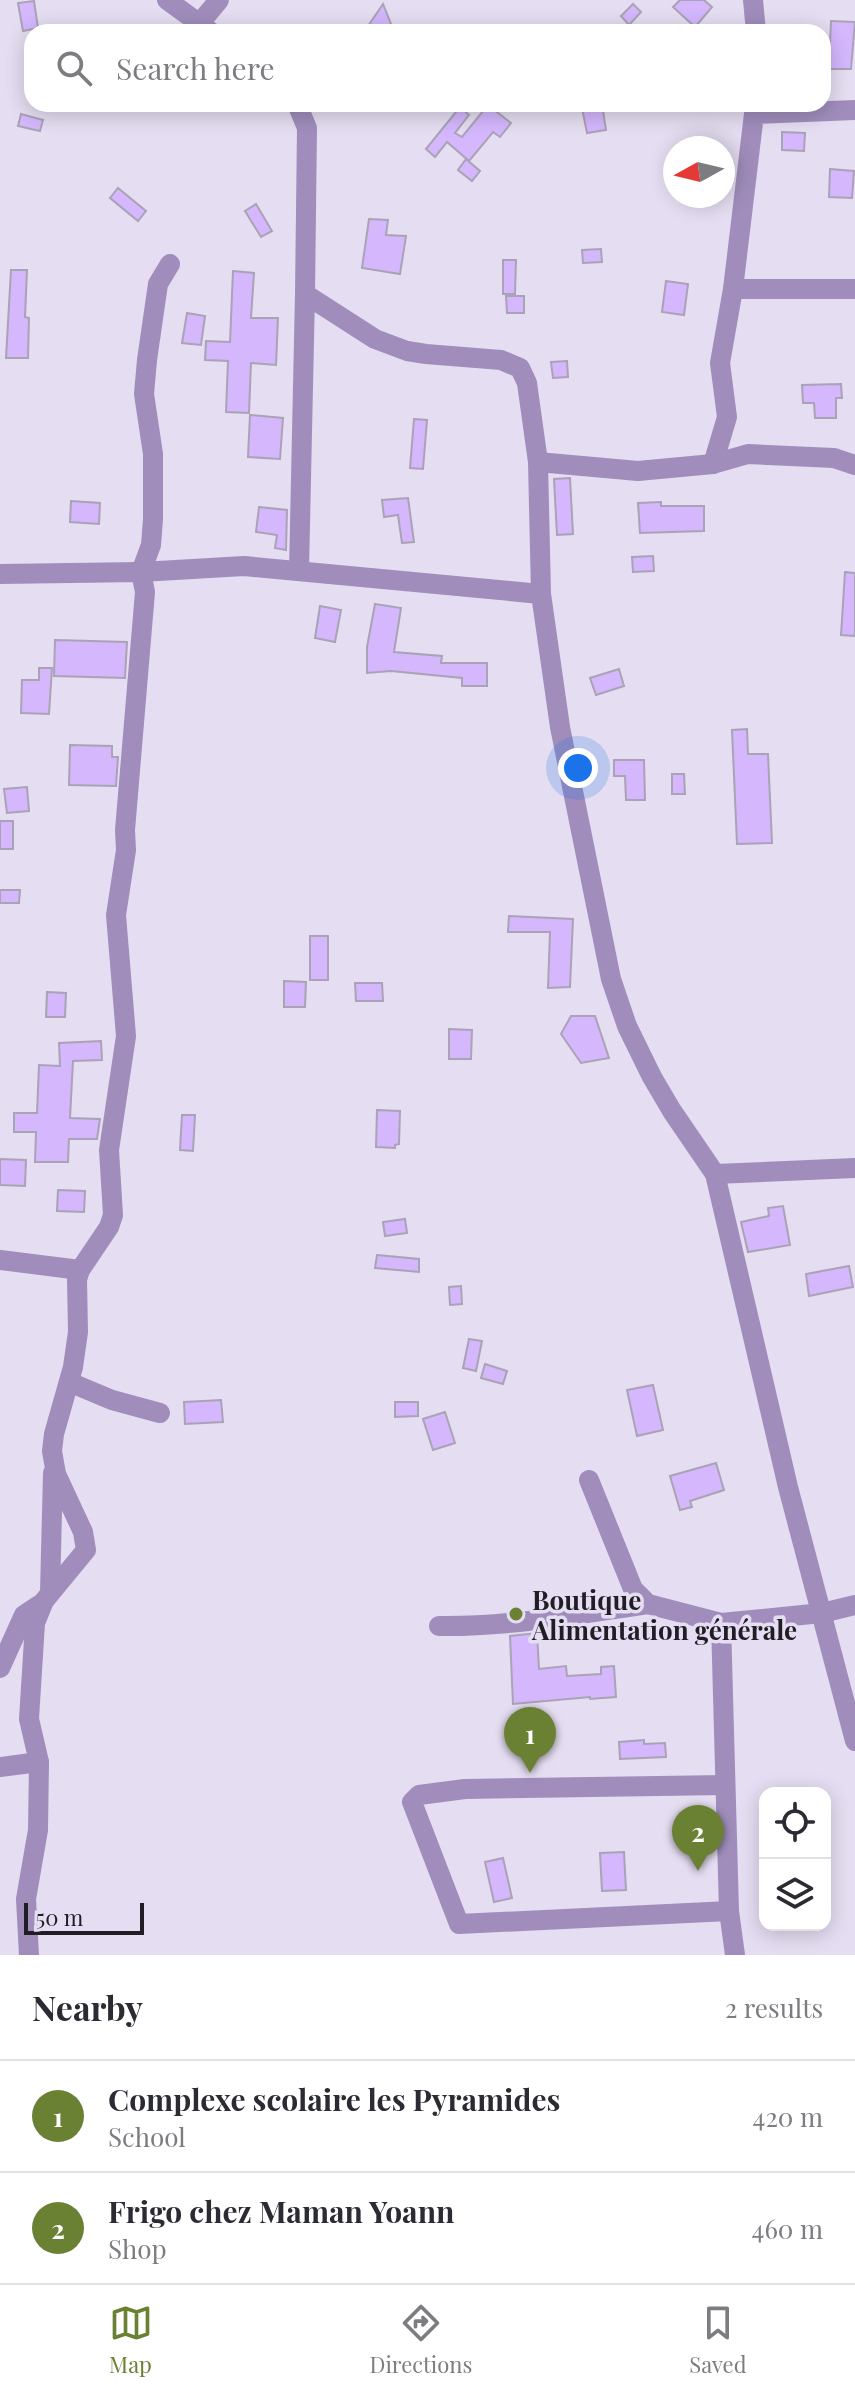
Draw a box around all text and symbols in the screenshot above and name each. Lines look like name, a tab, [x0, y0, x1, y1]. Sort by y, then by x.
search box	[24, 24, 831, 112]
icon: search	[52, 46, 96, 90]
text: Search here	[116, 48, 275, 88]
north arrow	[663, 136, 735, 208]
your location	[558, 748, 598, 788]
place label: Boutique Alimentation générale	[531, 1582, 797, 1647]
marker: Boutique Alimentation générale	[507, 1605, 525, 1623]
pin: 1	[504, 1707, 556, 1773]
map controls	[759, 1787, 831, 1931]
button: locate	[759, 1787, 831, 1859]
pin: 2	[672, 1805, 724, 1871]
button: layers	[759, 1859, 831, 1931]
scale bar	[24, 1899, 144, 1935]
text: 50 m	[36, 1902, 83, 1932]
text: Nearby	[32, 1984, 143, 2030]
text: 2 results	[725, 1990, 823, 2025]
text: Complexe scolaire les Pyramides	[108, 2079, 560, 2119]
text: 1	[53, 2099, 63, 2134]
text: 420 m	[753, 2099, 823, 2134]
text: School	[108, 2119, 186, 2154]
text: Frigo chez Maman Yoann	[108, 2191, 454, 2231]
text: 2	[51, 2211, 65, 2246]
text: 460 m	[752, 2211, 823, 2246]
text: Shop	[108, 2231, 167, 2266]
tab: Map	[109, 2301, 153, 2379]
tab: Directions	[370, 2301, 472, 2379]
tab: Saved	[689, 2301, 747, 2379]

